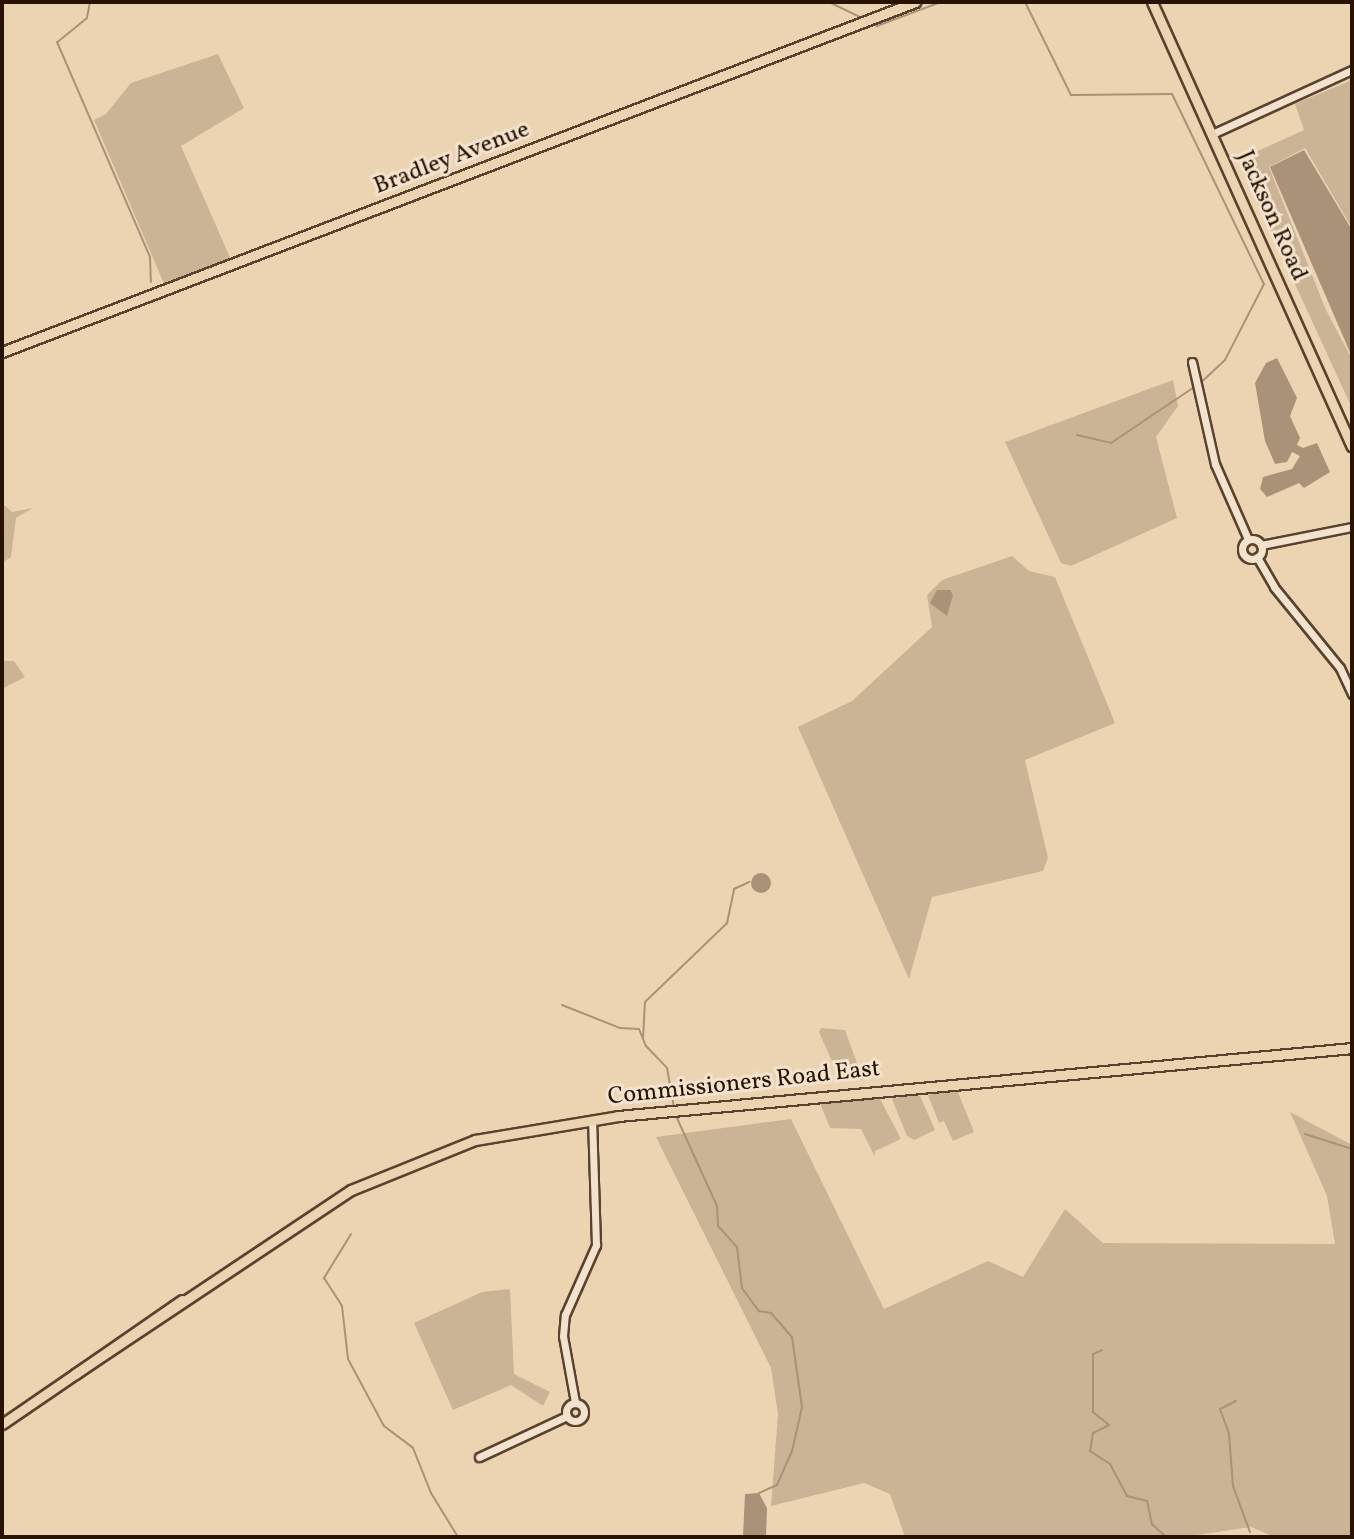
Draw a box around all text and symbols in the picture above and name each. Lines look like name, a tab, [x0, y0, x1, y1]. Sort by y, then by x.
street label: Bradley Avenue	[370, 116, 534, 202]
street label: Jackson Road	[1229, 146, 1313, 286]
street label: Commissioners Road East	[606, 1055, 882, 1113]

